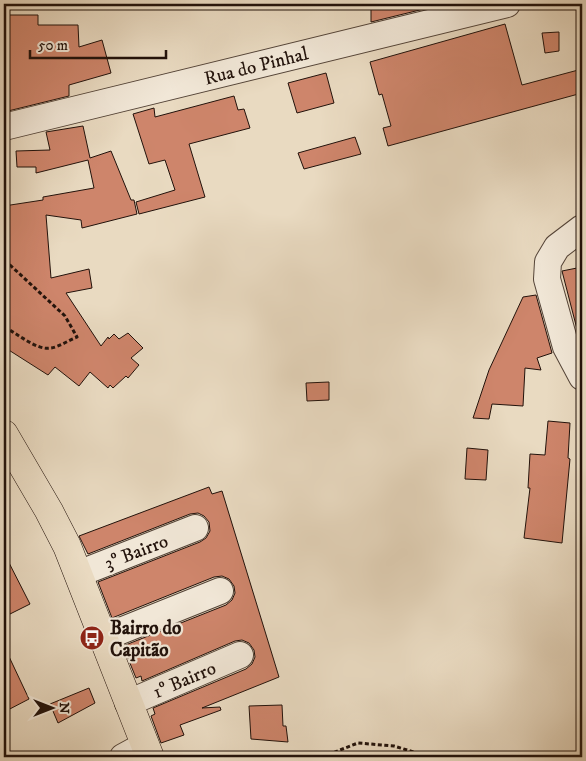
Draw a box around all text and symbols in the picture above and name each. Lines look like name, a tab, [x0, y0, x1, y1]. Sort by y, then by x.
scale bar	[30, 28, 166, 60]
text: 50 m	[38, 36, 68, 55]
street label: Rua do Pinhal	[202, 42, 311, 90]
street label: 3º Bairro	[101, 530, 172, 575]
place label: Bairro do Capitão	[110, 617, 181, 662]
bus stop icon: Bairro do Capitão	[79, 625, 105, 651]
street label: 1º Bairro	[150, 657, 220, 704]
north arrow	[28, 684, 78, 734]
text: N	[55, 702, 73, 714]

